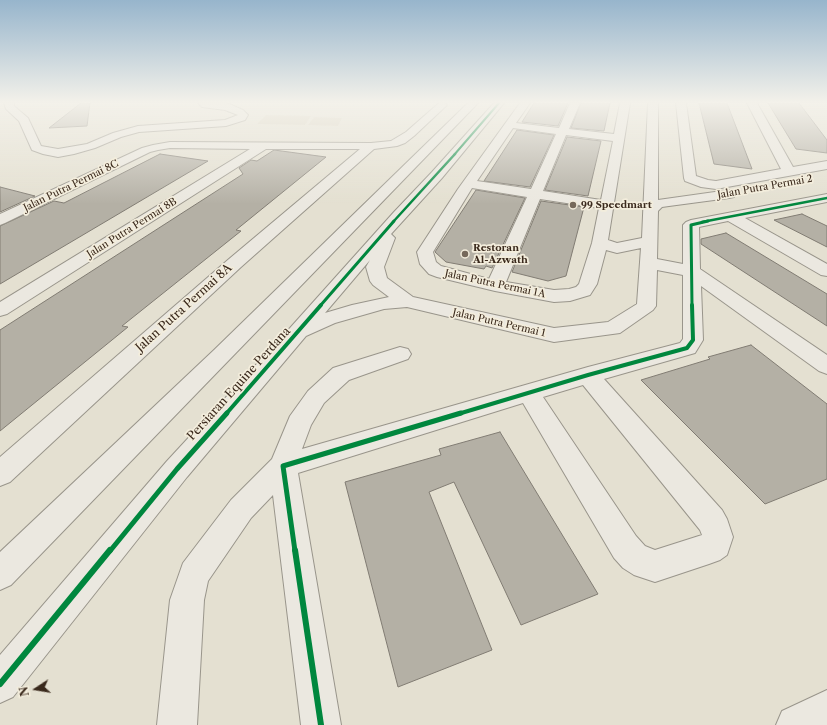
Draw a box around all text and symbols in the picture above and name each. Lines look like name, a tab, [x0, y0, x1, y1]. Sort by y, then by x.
street label: Jalan Putra Permai 8C	[21, 158, 121, 214]
street label: Jalan Putra Permai 2	[716, 173, 814, 201]
street label: Jalan Putra Permai 8B	[85, 195, 179, 261]
place label: 99 Speedmart	[581, 199, 652, 211]
marker: 99 Speedmart	[568, 200, 578, 210]
place label: Restoran Al-Azwath	[473, 242, 528, 266]
marker: Restoran Al-Azwath	[460, 249, 470, 259]
street label: Jalan Putra Permai 8A	[133, 261, 235, 355]
street label: Jalan Putra Permai 1A	[443, 267, 547, 301]
street label: Jalan Putra Permai 1	[451, 306, 547, 340]
street label: Persiaran Equine Perdana	[184, 324, 294, 444]
north arrow	[16, 669, 56, 709]
text: N	[16, 685, 32, 698]

